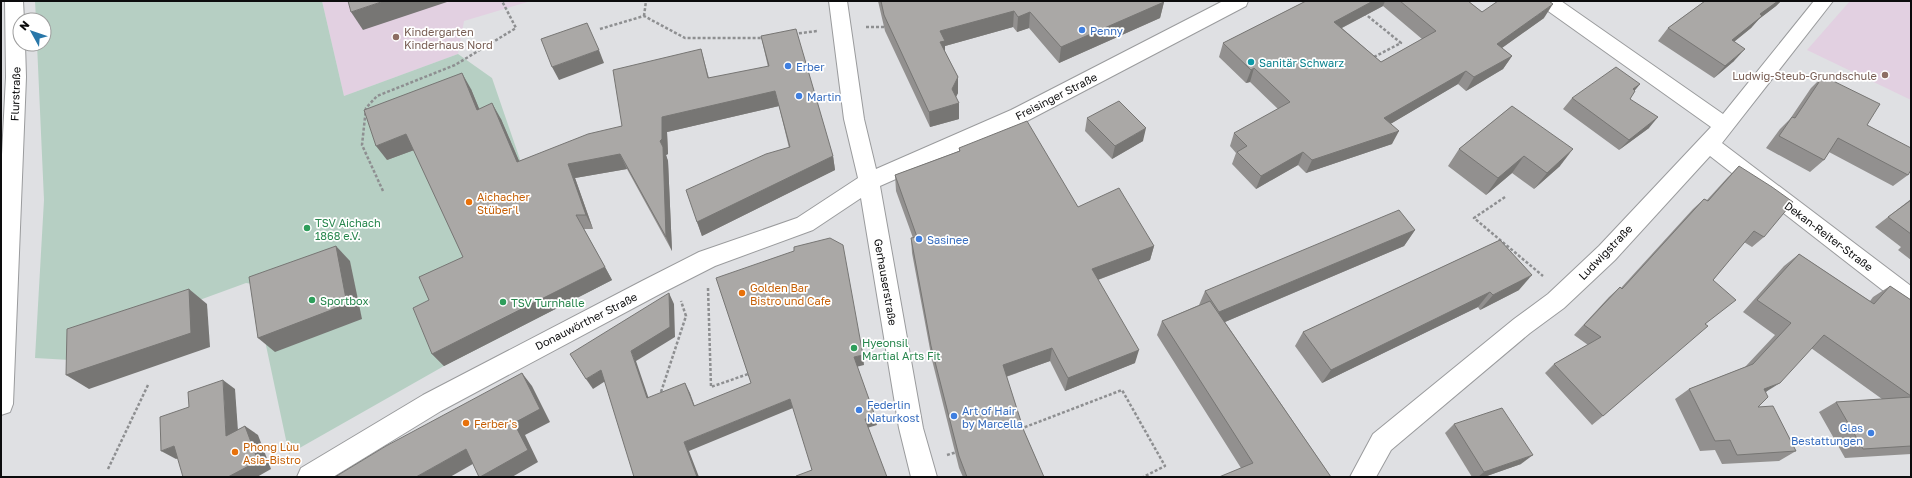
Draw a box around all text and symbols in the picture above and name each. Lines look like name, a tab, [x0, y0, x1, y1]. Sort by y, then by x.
north arrow	[12, 12, 52, 52]
text: N	[16, 18, 32, 33]
place label: Penny	[1090, 24, 1123, 37]
place label: Kindergarten Kinderhaus Nord	[404, 25, 493, 51]
marker: Penny	[1077, 25, 1087, 35]
marker: Kindergarten Kinderhaus Nord	[391, 32, 401, 42]
place label: Sanitär Schwarz	[1259, 56, 1345, 69]
marker: Sanitär Schwarz	[1246, 57, 1256, 67]
place label: Erber	[796, 60, 825, 73]
marker: Erber	[783, 61, 793, 71]
street label: Flurstraße	[8, 67, 22, 121]
place label: Ludwig-Steub-Grundschule	[1732, 69, 1877, 82]
street label: Freisinger Straße	[1013, 70, 1099, 122]
marker: Ludwig-Steub-Grundschule	[1880, 70, 1890, 80]
place label: Martin	[807, 90, 841, 103]
marker: Martin	[794, 91, 804, 101]
place label: Aichacher Stüber'l	[477, 190, 530, 216]
marker: Aichacher Stüber'l	[464, 197, 474, 207]
street label: Dekan-Reiter-Straße	[1782, 199, 1876, 273]
place label: TSV Aichach 1868 e.V.	[315, 216, 381, 242]
street label: Ludwigstraße	[1575, 222, 1635, 282]
marker: TSV Aichach 1868 e.V.	[302, 223, 312, 233]
place label: Sasinee	[927, 233, 969, 246]
marker: Sasinee	[914, 234, 924, 244]
street label: Gerhauserstraße	[872, 238, 900, 326]
place label: Golden Bar Bistro und Cafe	[750, 281, 831, 307]
marker: Golden Bar Bistro und Cafe	[737, 288, 747, 298]
street label: Donauwörther Straße	[533, 290, 639, 352]
place label: Sportbox	[320, 294, 369, 307]
marker: Sportbox	[307, 295, 317, 305]
place label: TSV Turnhalle	[511, 296, 585, 309]
marker: TSV Turnhalle	[498, 297, 508, 307]
place label: Hyeonsil Martial Arts Fit	[862, 336, 941, 362]
marker: Hyeonsil Martial Arts Fit	[849, 343, 859, 353]
place label: Federlin Naturkost	[867, 398, 920, 424]
place label: Art of Hair by Marcella	[962, 404, 1023, 430]
marker: Federlin Naturkost	[854, 405, 864, 415]
marker: Art of Hair by Marcella	[949, 411, 959, 421]
place label: Ferber's	[474, 417, 517, 430]
marker: Ferber's	[461, 418, 471, 428]
place label: Glas Bestattungen	[1791, 421, 1863, 447]
marker: Glas Bestattungen	[1866, 428, 1876, 438]
place label: Phong Lùu Asia-Bistro	[243, 440, 301, 466]
marker: Phong Lùu Asia-Bistro	[230, 447, 240, 457]

